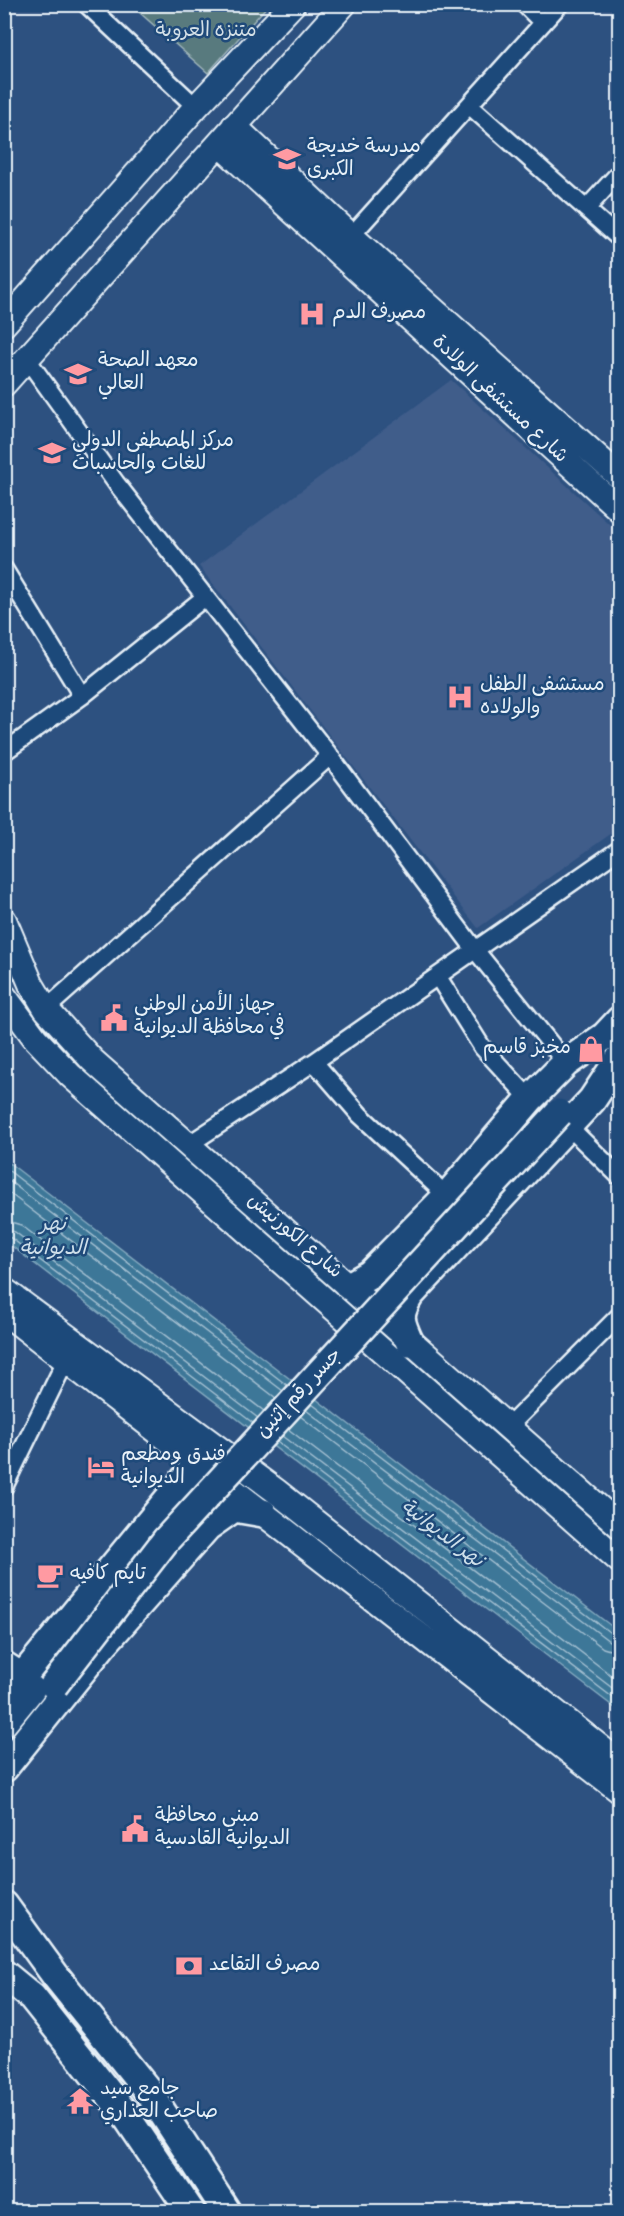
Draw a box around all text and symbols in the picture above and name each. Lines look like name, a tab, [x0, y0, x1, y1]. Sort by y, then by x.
park label: متنزه العروبة	[155, 18, 257, 46]
place label: مدرسة خديجة الكبرى	[307, 134, 421, 185]
school or university icon: مدرسة خديجة الكبرى	[272, 144, 302, 174]
hospital icon: مصرف الدم	[297, 299, 327, 329]
place label: مصرف الدم	[332, 300, 426, 328]
street label: شارع مستشفى الولادة	[425, 329, 573, 471]
place label: معهد الصحة العالي	[98, 348, 199, 400]
school or university icon: معهد الصحة العالي	[63, 359, 93, 389]
place label: مركز المصطفى الدولي للغات والحاسبات	[72, 428, 234, 479]
school or university icon: مركز المصطفى الدولي للغات والحاسبات	[37, 438, 67, 468]
place label: مستشفى الطفل والولاده	[480, 672, 605, 723]
hospital icon: مستشفى الطفل والولاده	[445, 682, 475, 712]
place label: جهاز الأمن الوطني في محافظة الديوانية	[134, 990, 285, 1043]
public building icon: جهاز الأمن الوطني في محافظة الديوانية	[99, 1003, 129, 1033]
shop icon: مخبز قاسم	[576, 1034, 606, 1064]
place label: مخبز قاسم	[483, 1035, 571, 1063]
street label: شارع الكورنيش	[240, 1188, 348, 1286]
water label: نهر الديوانية	[19, 1211, 89, 1265]
street label: جسر رقم إثنين	[251, 1342, 349, 1446]
place label: فندق ومطعم الديوانية	[121, 1442, 226, 1493]
hotel icon: فندق ومطعم الديوانية	[86, 1452, 116, 1482]
water label: نهر الديوانية	[393, 1494, 491, 1578]
cafe icon: تايم كافيه	[35, 1560, 65, 1590]
place label: تايم كافيه	[70, 1561, 146, 1589]
place label: مبنى محافظة الديوانية القادسية	[155, 1803, 290, 1854]
public building icon: مبنى محافظة الديوانية القادسية	[120, 1814, 150, 1844]
bank icon: مصرف التقاعد	[174, 1951, 204, 1981]
place label: مصرف التقاعد	[209, 1952, 320, 1980]
place label: جامع سيد صاحب العذاري	[100, 2076, 218, 2127]
temple icon: جامع سيد صاحب العذاري	[65, 2086, 95, 2116]

